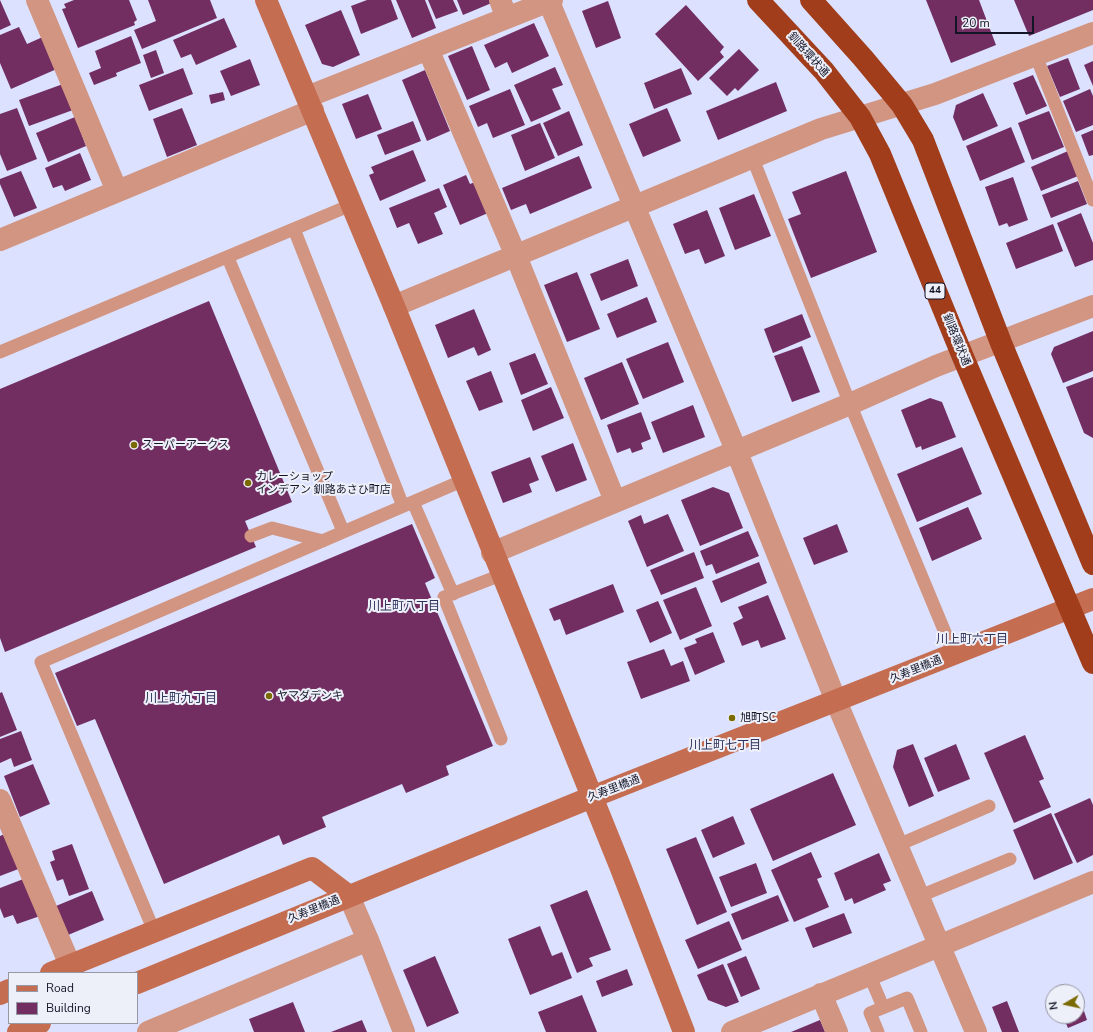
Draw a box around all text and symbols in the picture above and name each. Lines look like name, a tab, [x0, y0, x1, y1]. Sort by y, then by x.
scale bar	[957, 8, 1036, 34]
text: 20 m	[962, 15, 990, 31]
street label: 釧路環状通	[785, 30, 831, 80]
road number: 44	[925, 283, 945, 299]
street label: 釧路環状通	[940, 312, 972, 368]
place label: スーパーアークス	[142, 438, 229, 452]
marker: スーパーアークス	[129, 440, 139, 450]
place label: カレーショップ インデアン 釧路あさひ町店	[256, 470, 391, 496]
marker: カレーショップ インデアン 釧路あさひ町店	[243, 478, 253, 488]
district label: 川上町八丁目	[368, 600, 440, 614]
district label: 川上町六丁目	[936, 633, 1008, 647]
street label: 久寿里橋通	[888, 654, 944, 686]
place label: ヤマダデンキ	[277, 689, 343, 703]
marker: ヤマダデンキ	[264, 691, 274, 701]
district label: 川上町九丁目	[145, 692, 217, 706]
place label: 旭町SC	[740, 711, 776, 725]
marker: 旭町SC	[727, 713, 737, 723]
district label: 川上町七丁目	[689, 739, 761, 753]
street label: 久寿里橋通	[586, 773, 642, 805]
street label: 久寿里橋通	[286, 894, 342, 926]
legend	[8, 972, 138, 1024]
text: Road	[46, 980, 74, 996]
north arrow	[1045, 984, 1085, 1024]
text: Building	[46, 1000, 91, 1016]
text: N	[1046, 1001, 1062, 1011]

